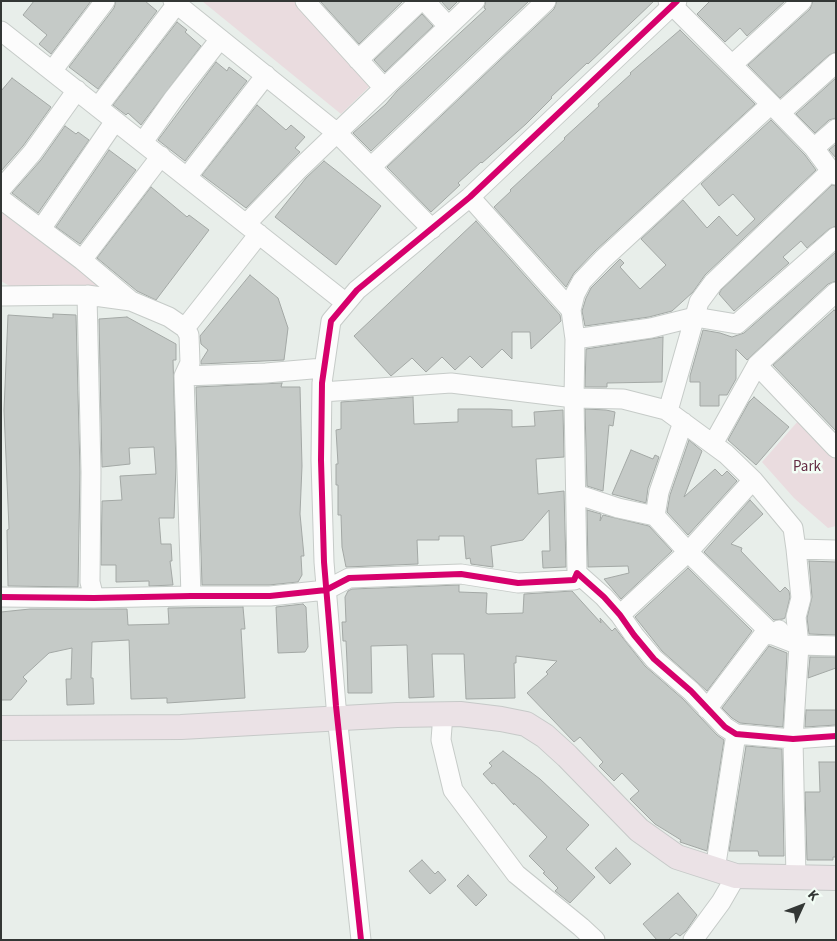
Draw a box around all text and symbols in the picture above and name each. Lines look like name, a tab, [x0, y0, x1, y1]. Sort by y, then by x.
park label: Park	[793, 459, 821, 477]
north arrow	[777, 881, 827, 931]
text: K	[803, 886, 823, 906]

